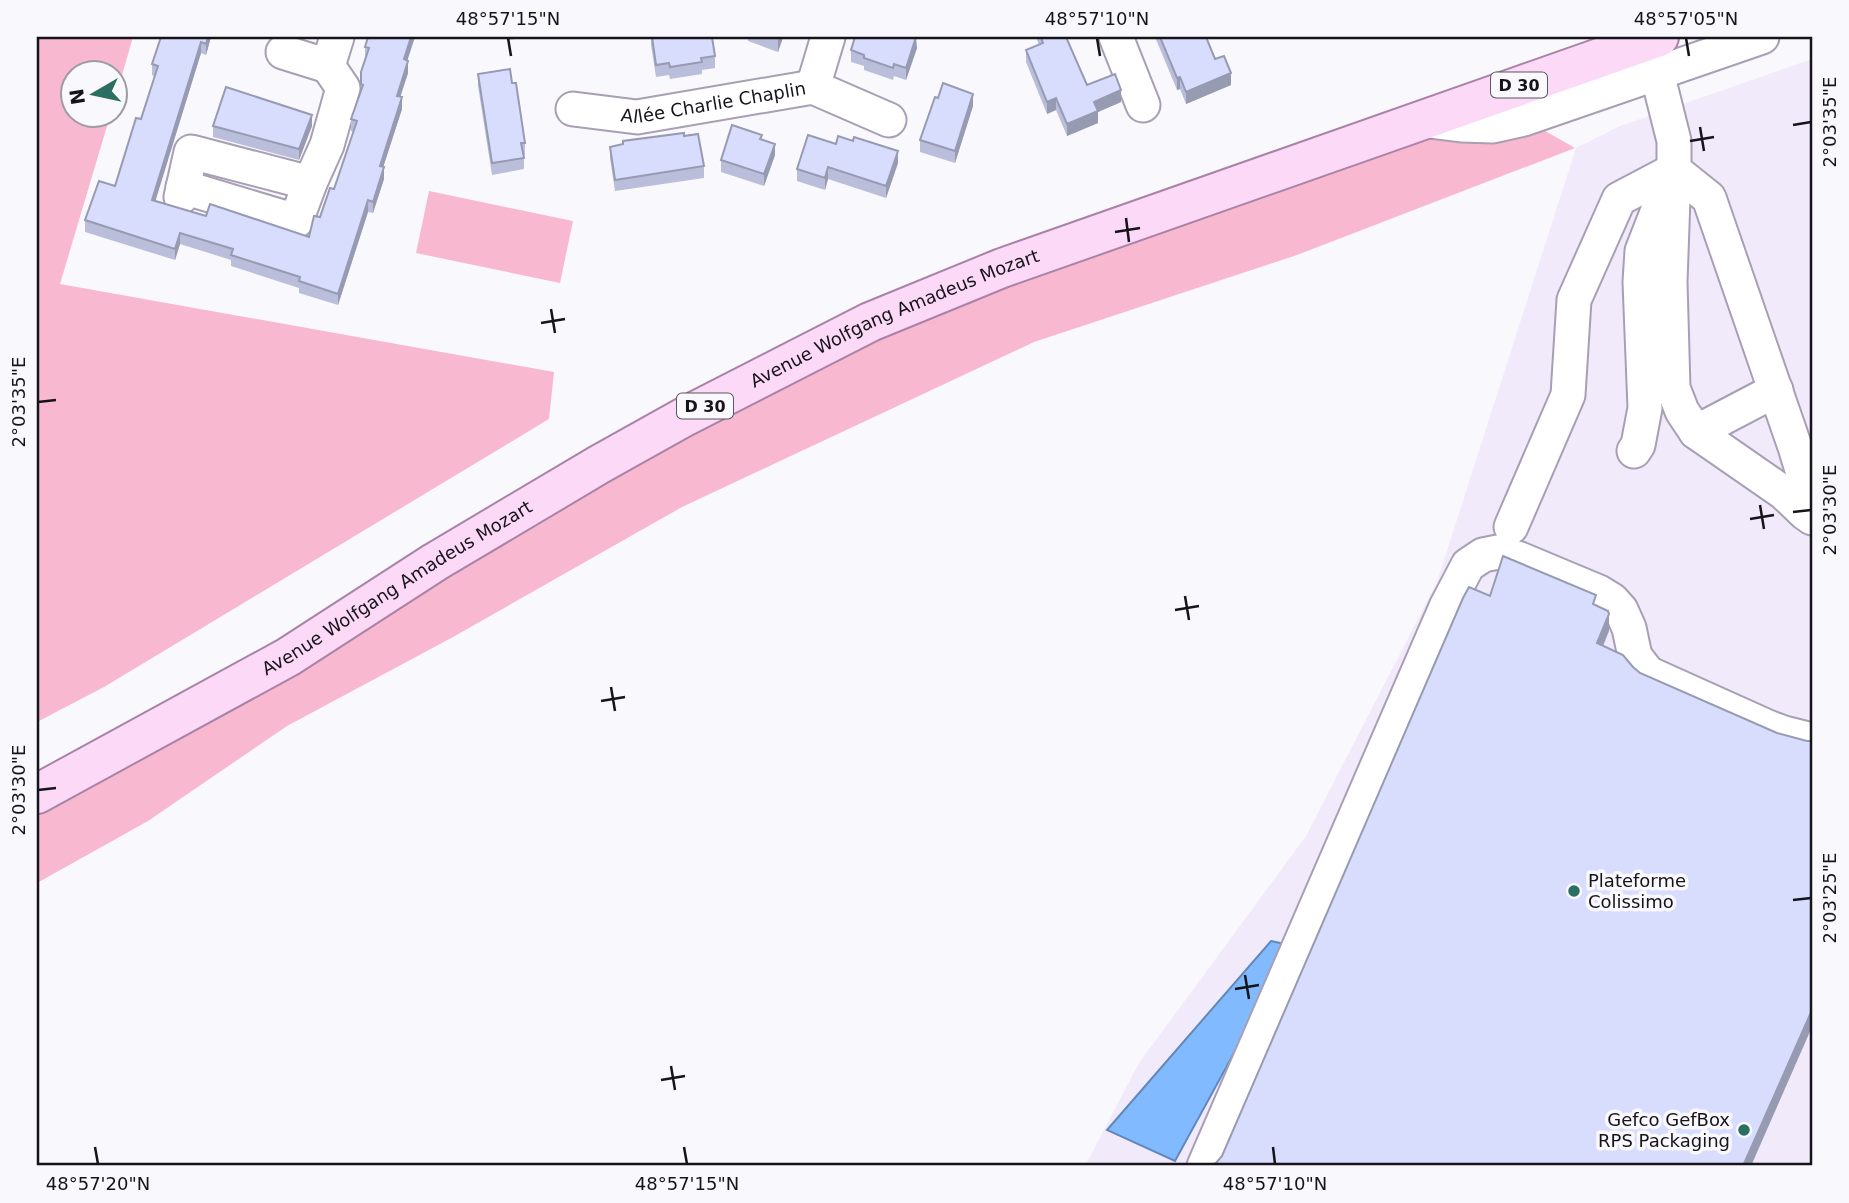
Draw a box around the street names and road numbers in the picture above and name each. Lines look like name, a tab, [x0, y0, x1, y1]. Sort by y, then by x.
road number: D 30	[1491, 72, 1547, 97]
street label: Allée Charlie Chaplin	[620, 77, 807, 127]
street label: Avenue Wolfgang Amadeus Mozart	[746, 245, 1042, 391]
road number: D 30	[677, 394, 733, 418]
street label: Avenue Wolfgang Amadeus Mozart	[258, 496, 536, 679]

